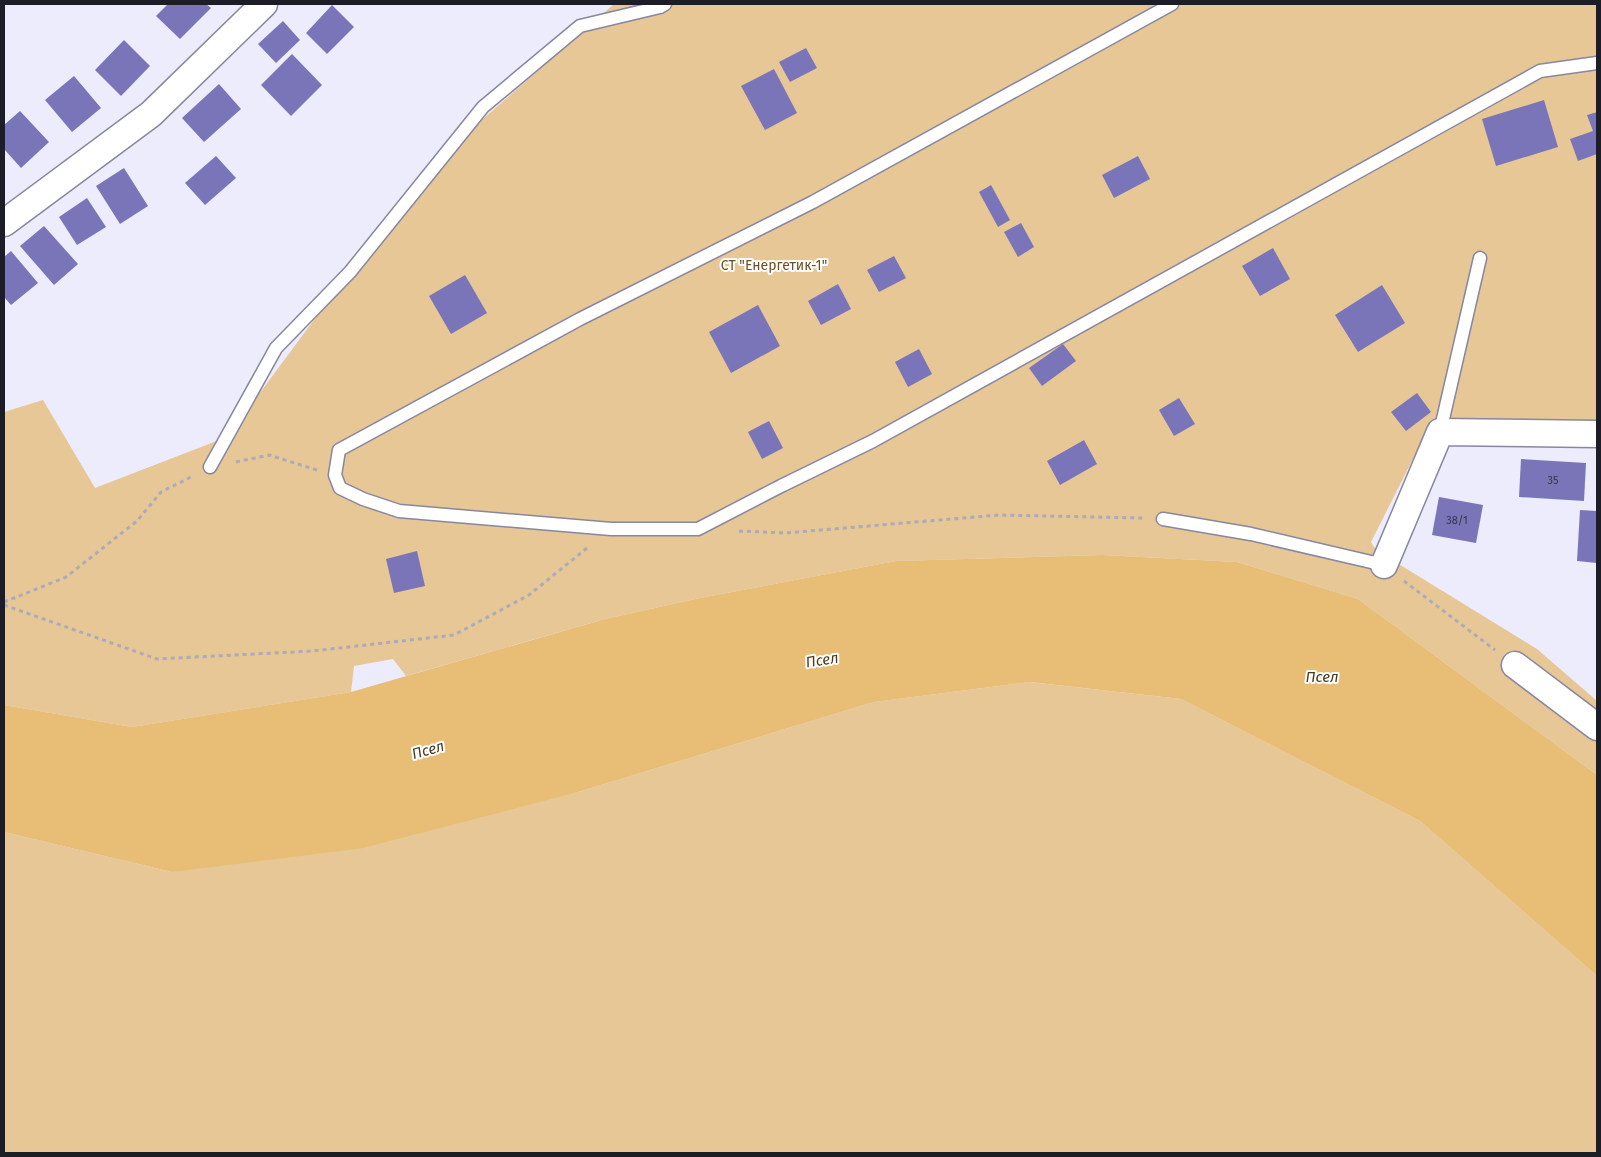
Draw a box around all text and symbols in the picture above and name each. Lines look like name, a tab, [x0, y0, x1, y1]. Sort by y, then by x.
park label: СТ "Енергетик-1"	[721, 257, 827, 274]
house number: 35	[1548, 474, 1559, 487]
house number: 38/1	[1446, 514, 1468, 527]
water label: Псел	[804, 649, 840, 671]
water label: Псел	[1305, 668, 1339, 686]
water label: Псел	[410, 737, 446, 763]

